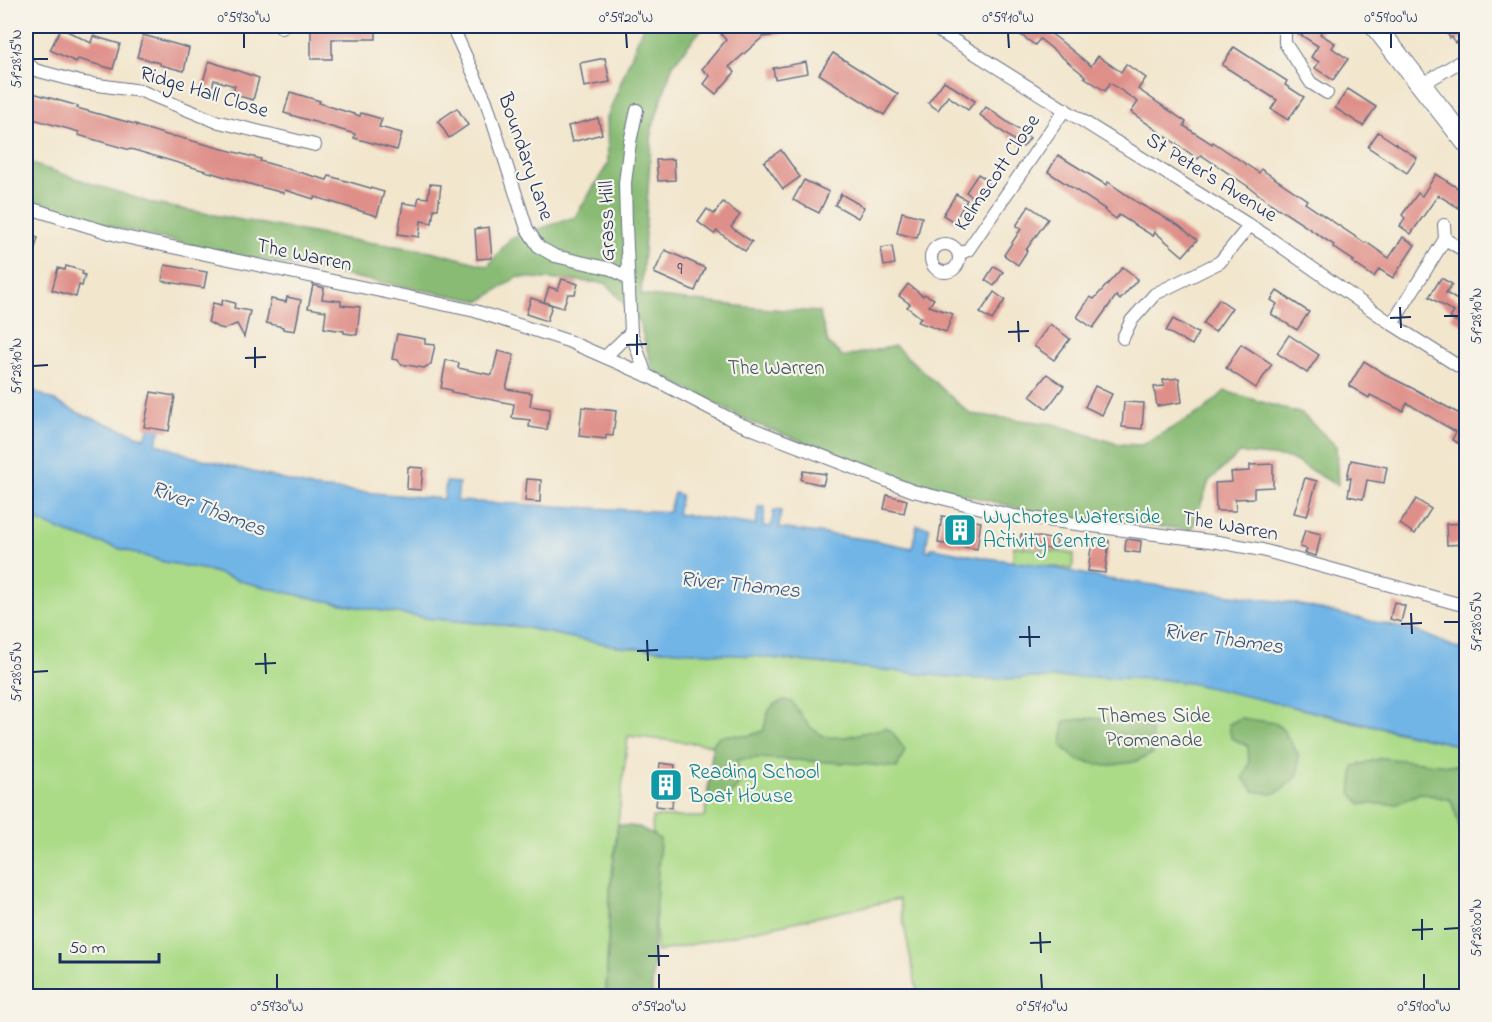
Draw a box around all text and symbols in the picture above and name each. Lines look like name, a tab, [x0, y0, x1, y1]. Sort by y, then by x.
text: 0°59'30"W	[218, 7, 270, 29]
text: 0°59'20"W	[599, 7, 653, 29]
text: 0°59'10"W	[982, 7, 1034, 29]
text: 0°59'00"W	[1364, 7, 1418, 29]
text: 51°28'15"N	[6, 29, 28, 89]
street label: Ridge Hall Close	[135, 59, 273, 129]
street label: Boundary Lane	[487, 88, 561, 226]
street label: Kelmscott Close	[948, 108, 1049, 238]
street label: St Peter's Avenue	[1139, 126, 1283, 231]
street label: Grass Hill	[592, 180, 624, 262]
street label: The Warren	[253, 231, 355, 281]
house number: 9	[677, 257, 683, 283]
text: 51°28'10"N	[1466, 288, 1488, 344]
text: 51°28'10"N	[6, 338, 28, 394]
park label: The Warren	[727, 354, 825, 384]
water label: River Thames	[146, 473, 271, 547]
place label: Wychotes Waterside Activity Centre	[983, 503, 1161, 559]
street label: The Warren	[1180, 504, 1280, 550]
building icon: Wychotes Waterside Activity Centre	[942, 512, 978, 548]
water label: River Thames	[678, 564, 802, 608]
text: 51°28'05"N	[1466, 592, 1488, 652]
water label: River Thames	[1161, 616, 1286, 664]
text: 51°28'05"N	[6, 642, 28, 702]
park label: Thames Side Promenade	[1097, 702, 1211, 756]
place label: Reading School Boat House	[688, 758, 820, 812]
building icon: Reading School Boat House	[648, 767, 684, 803]
text: 51°28'00"N	[1466, 899, 1488, 957]
scale bar	[60, 926, 159, 964]
text: 50 m	[69, 936, 106, 962]
text: 0°59'30"W	[251, 996, 303, 1018]
text: 0°59'20"W	[632, 996, 686, 1018]
text: 0°59'10"W	[1016, 996, 1068, 1018]
text: 0°59'00"W	[1397, 996, 1451, 1018]

